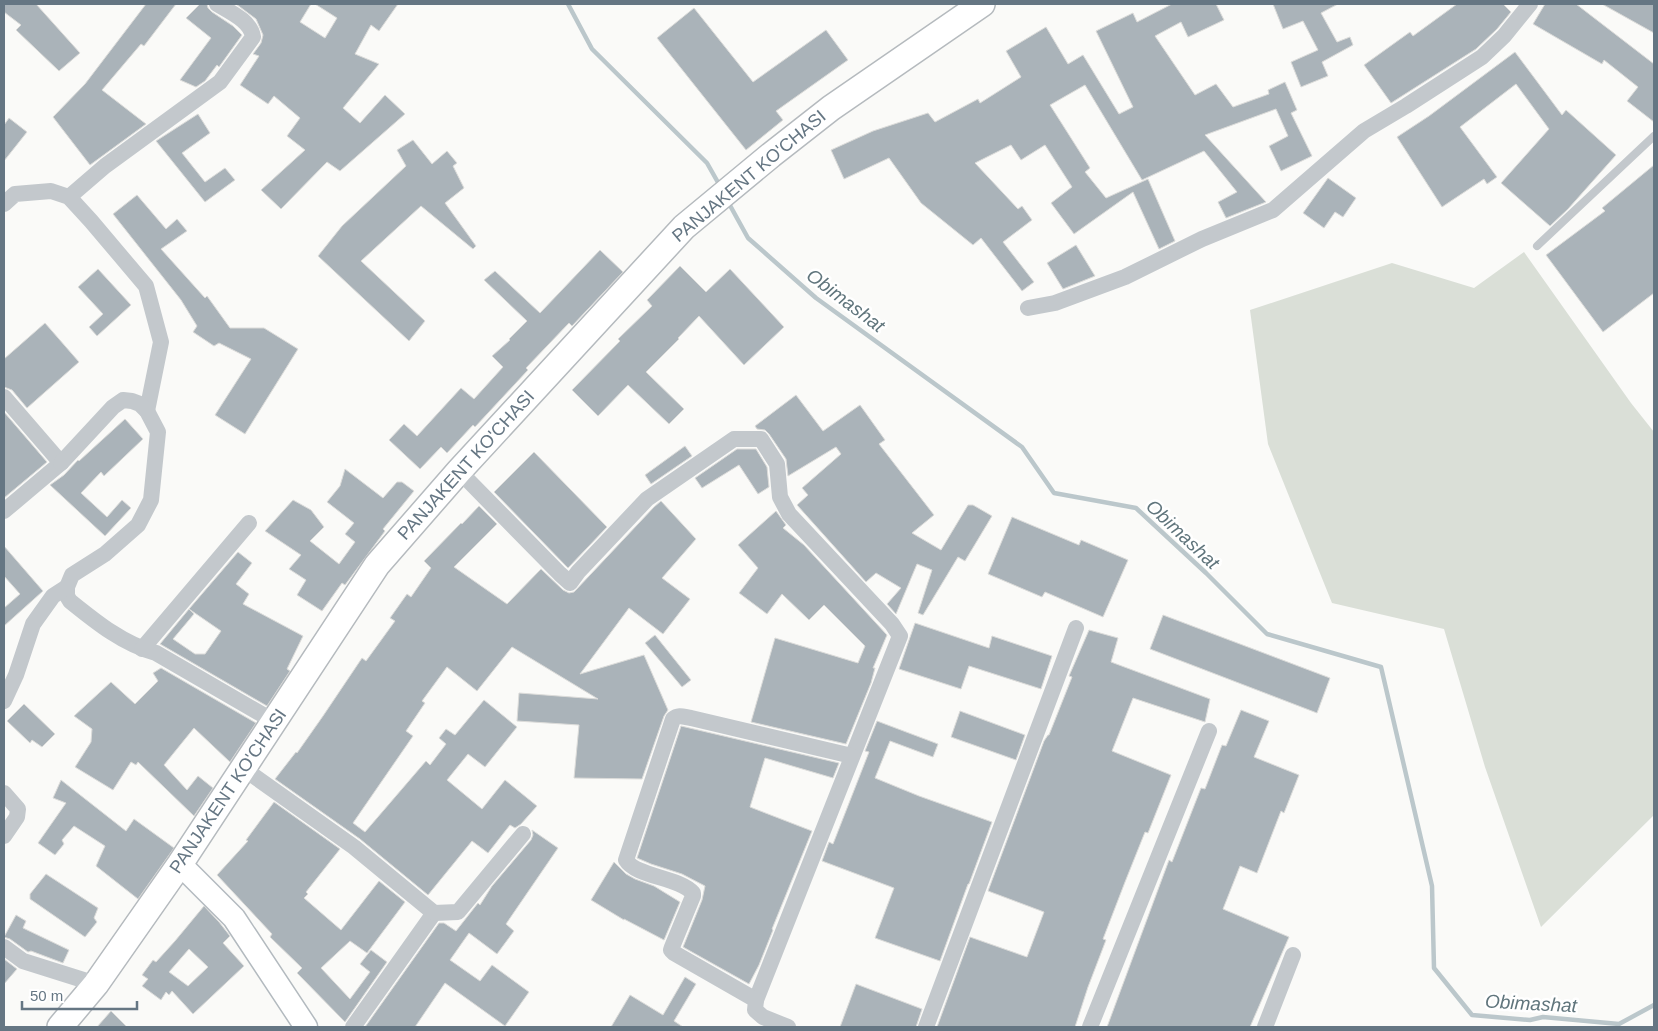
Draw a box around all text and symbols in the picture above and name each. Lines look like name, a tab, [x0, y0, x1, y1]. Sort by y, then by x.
street label: PANJAKENT KO'CHASI	[668, 106, 830, 246]
water label: Obimashat	[803, 264, 889, 337]
street label: PANJAKENT KO'CHASI	[394, 386, 538, 544]
water label: Obimashat	[1142, 495, 1224, 574]
street label: PANJAKENT KO'CHASI	[166, 705, 290, 877]
scale bar	[22, 978, 138, 1010]
text: 50 m	[30, 987, 63, 1004]
water label: Obimashat	[1485, 991, 1578, 1016]

